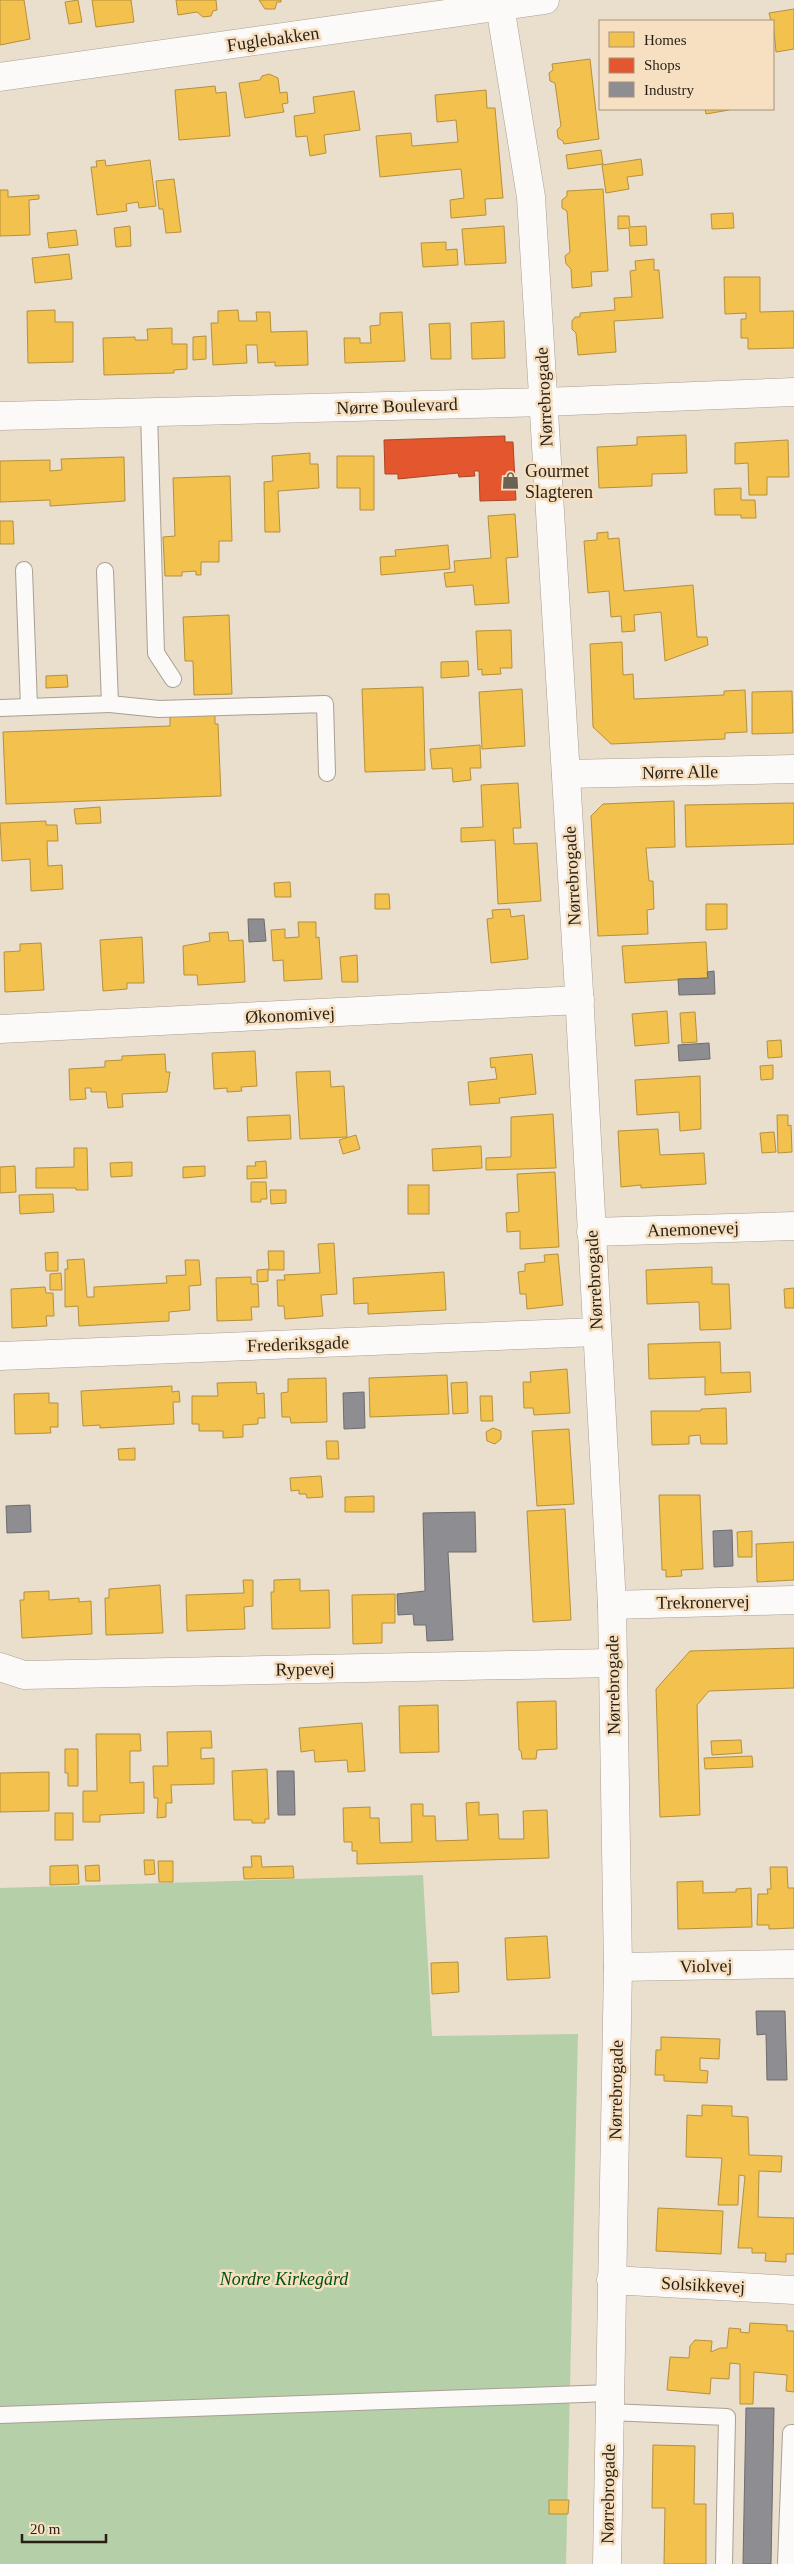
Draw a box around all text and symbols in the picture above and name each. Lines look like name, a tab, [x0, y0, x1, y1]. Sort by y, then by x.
legend	[599, 20, 774, 110]
street label: Fuglebakken	[226, 23, 320, 55]
text: Homes	[644, 32, 687, 48]
text: Shops	[644, 57, 681, 73]
text: Industry	[644, 82, 694, 98]
street label: Nørrebrogade	[531, 347, 557, 447]
street label: Nørre Boulevard	[336, 394, 458, 418]
place label: Gourmet Slagteren	[525, 461, 593, 502]
shop icon: Gourmet Slagteren	[501, 471, 521, 491]
street label: Nørre Alle	[642, 761, 718, 783]
street label: Nørrebrogade	[559, 826, 585, 926]
street label: Økonomivej	[245, 1003, 335, 1027]
street label: Anemonevej	[647, 1217, 739, 1241]
street label: Nørrebrogade	[581, 1230, 607, 1330]
street label: Frederiksgade	[247, 1332, 349, 1356]
street label: Trekronervej	[656, 1591, 750, 1613]
street label: Nørrebrogade	[602, 1635, 624, 1735]
street label: Rypevej	[275, 1658, 335, 1680]
street label: Violvej	[679, 1956, 733, 1976]
street label: Nørrebrogade	[605, 2040, 627, 2140]
park label: Nordre Kirkegård	[219, 2269, 349, 2289]
street label: Solsikkevej	[661, 2273, 745, 2297]
street label: Nørrebrogade	[597, 2444, 619, 2544]
scale bar	[22, 2512, 106, 2544]
text: 20 m	[30, 2521, 61, 2537]

